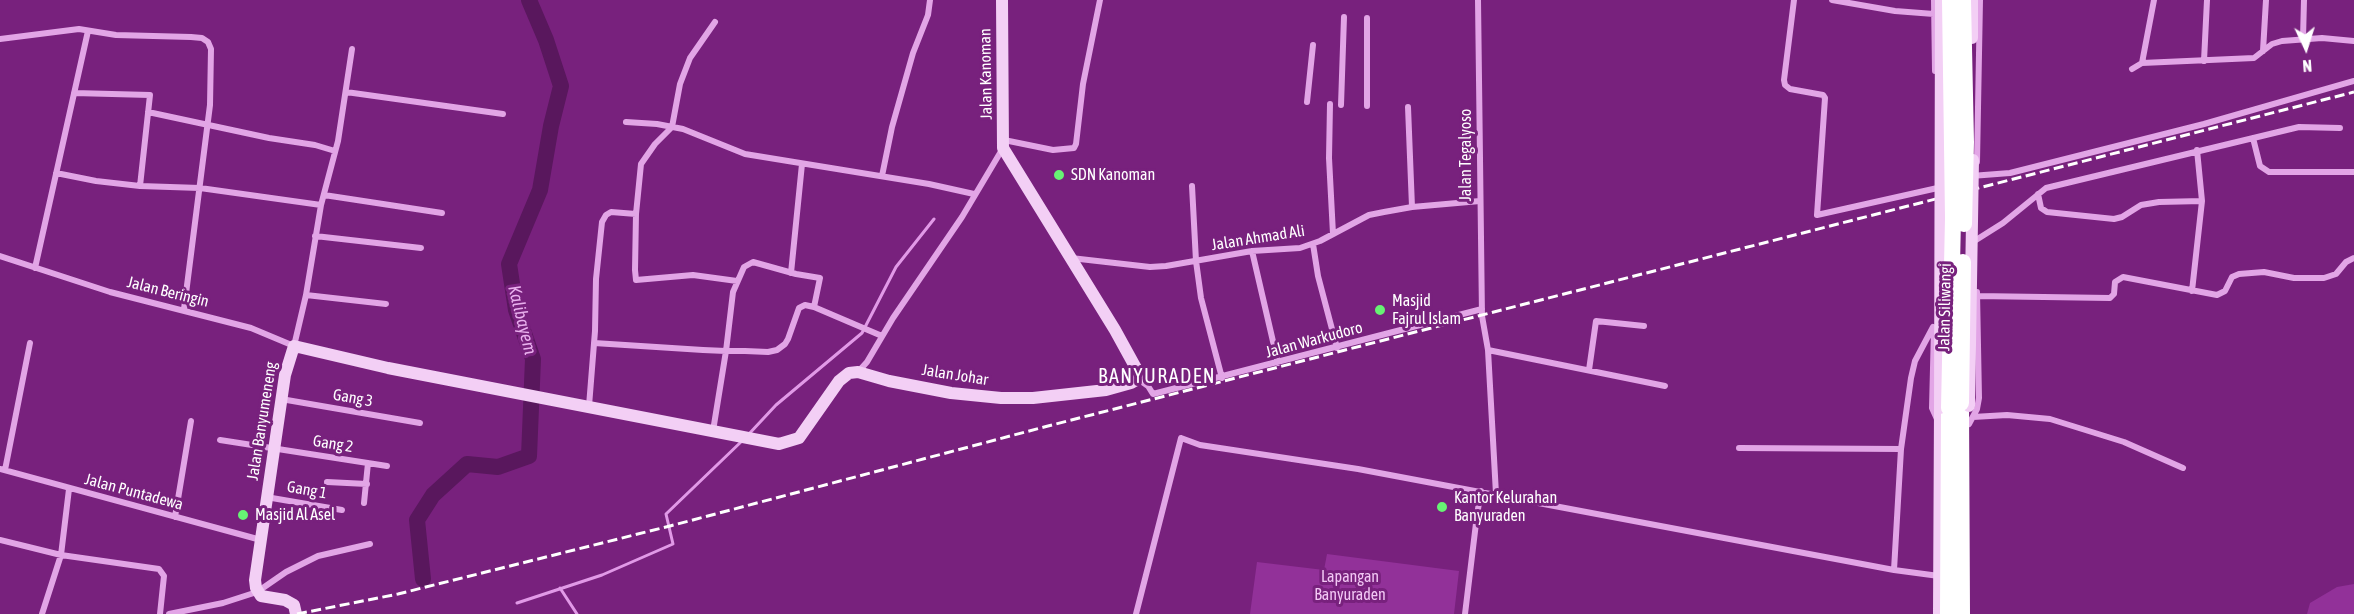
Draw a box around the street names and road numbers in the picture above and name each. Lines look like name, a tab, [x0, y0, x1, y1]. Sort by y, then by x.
street label: Jalan Kanoman	[976, 28, 996, 120]
street label: Jalan Tegalyoso	[1456, 109, 1476, 201]
street label: Jalan Ahmad Ali	[1210, 221, 1306, 255]
street label: Jalan Siliwangi	[1935, 263, 1955, 351]
street label: Jalan Beringin	[125, 273, 211, 311]
street label: Jalan Warkudoro	[1263, 318, 1365, 362]
street label: Jalan Banyumeneng	[243, 360, 281, 482]
street label: Jalan Johar	[921, 360, 989, 390]
street label: Gang 3	[332, 385, 374, 411]
street label: Gang 2	[312, 431, 354, 457]
street label: Jalan Puntadewa	[83, 470, 185, 514]
street label: Gang 1	[286, 477, 328, 503]

